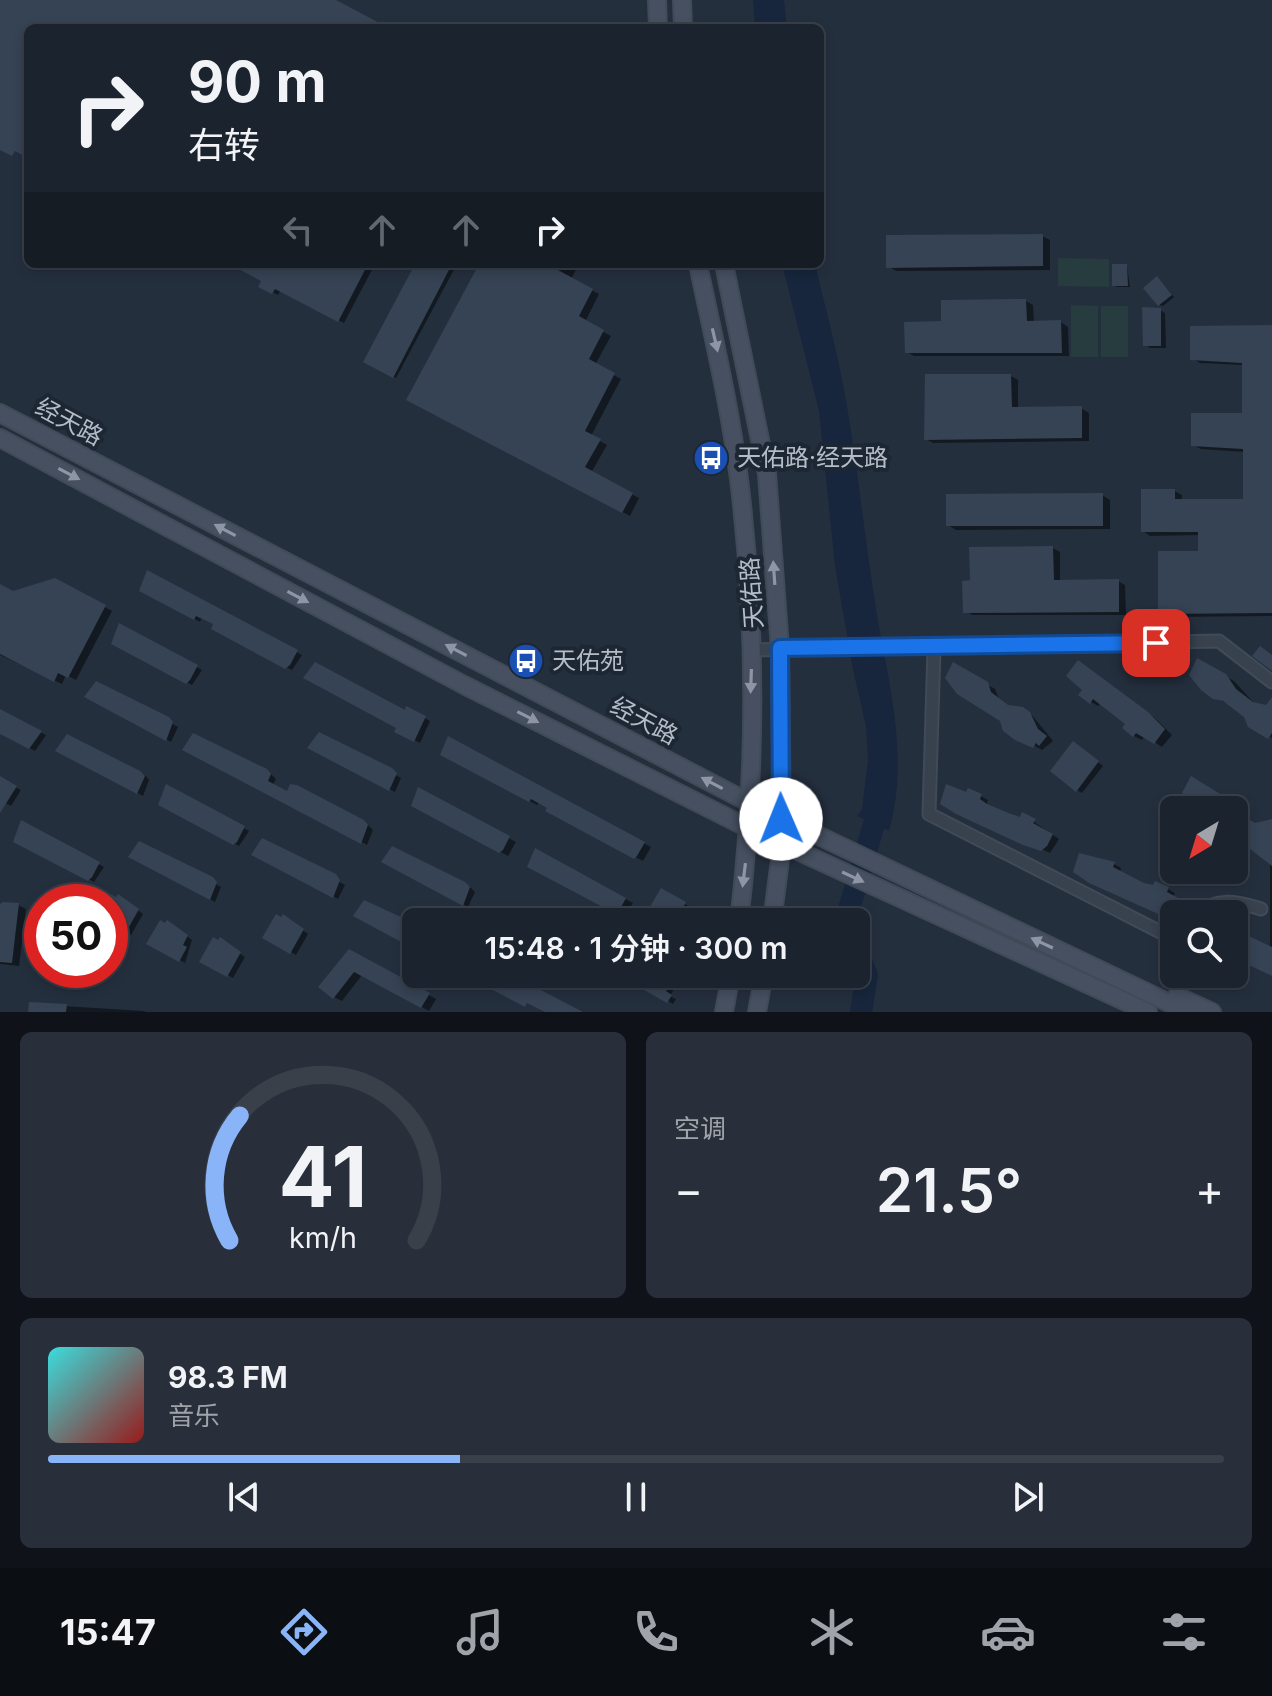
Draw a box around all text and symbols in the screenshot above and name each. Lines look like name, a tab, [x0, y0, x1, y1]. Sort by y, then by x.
text: 90 m	[188, 48, 327, 116]
icon: right	[56, 56, 160, 160]
text: 右转	[188, 123, 260, 167]
icon: left	[276, 208, 320, 252]
icon: ahead	[360, 208, 404, 252]
icon: ahead	[444, 208, 488, 252]
icon: right	[528, 208, 572, 252]
one-way arrow	[709, 328, 722, 353]
street label: 经天路	[31, 392, 108, 451]
bus stop icon: 天佑路·经天路	[692, 439, 730, 477]
place label: 天佑路·经天路	[737, 443, 888, 472]
one-way arrow	[57, 468, 80, 481]
one-way arrow	[214, 524, 237, 537]
street label: 天佑路	[735, 556, 768, 630]
one-way arrow	[767, 560, 780, 585]
one-way arrow	[287, 590, 310, 603]
pin	[1122, 609, 1190, 677]
icon: arrive	[1134, 621, 1178, 665]
bus stop icon: 天佑苑	[507, 642, 545, 680]
one-way arrow	[445, 644, 468, 657]
place label: 天佑苑	[552, 646, 624, 675]
one-way arrow	[745, 669, 758, 694]
street label: 经天路	[606, 691, 683, 750]
one-way arrow	[517, 711, 540, 724]
one-way arrow	[700, 777, 723, 790]
position arrow	[739, 777, 823, 861]
north arrow	[1160, 796, 1248, 884]
map controls	[1160, 796, 1248, 988]
one-way arrow	[738, 863, 751, 888]
one-way arrow	[841, 870, 864, 883]
speed limit sign: 50	[24, 884, 128, 988]
button: search	[1160, 900, 1248, 988]
text: 15:48 · 1 分钟 · 300 m	[484, 930, 788, 966]
one-way arrow	[1030, 936, 1053, 950]
text: 空调	[674, 1113, 726, 1144]
text: 41	[279, 1126, 367, 1227]
text: 21.5°	[876, 1154, 1022, 1226]
text: −	[674, 1163, 703, 1217]
text: +	[1195, 1163, 1224, 1217]
text: km/h	[289, 1220, 357, 1255]
text: 98.3 FM	[168, 1359, 288, 1395]
text: 音乐	[168, 1400, 220, 1431]
icon: previous	[222, 1475, 266, 1519]
icon: pause	[614, 1475, 658, 1519]
icon: next	[1006, 1475, 1050, 1519]
icon: directions	[276, 1604, 332, 1660]
icon: music	[452, 1604, 508, 1660]
icon: phone	[628, 1604, 684, 1660]
icon: climate	[804, 1604, 860, 1660]
icon: car	[980, 1604, 1036, 1660]
icon: filters	[1156, 1604, 1212, 1660]
text: 15:47	[60, 1610, 156, 1654]

